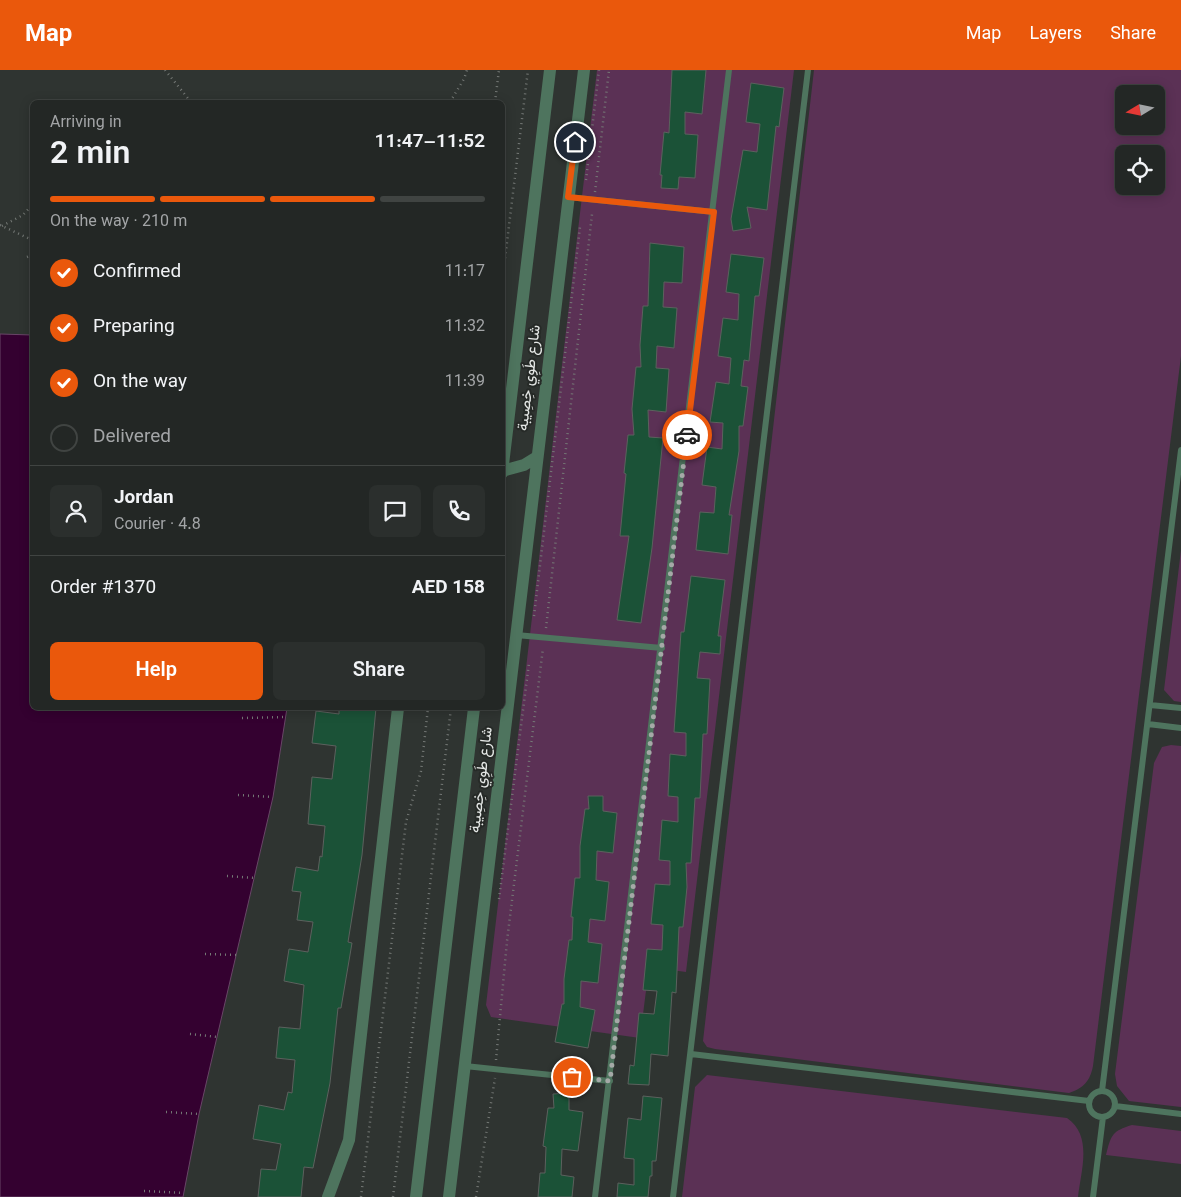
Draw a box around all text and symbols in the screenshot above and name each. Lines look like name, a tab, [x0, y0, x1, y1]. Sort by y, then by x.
text: Map	[25, 16, 72, 54]
text: Map	[966, 21, 1001, 49]
text: Layers	[1029, 21, 1082, 49]
text: Share	[1110, 21, 1156, 49]
north arrow	[1115, 85, 1165, 135]
map controls	[1115, 85, 1165, 195]
text: Arriving in	[50, 111, 122, 136]
pin	[554, 121, 596, 163]
text: 11:47–11:52	[375, 128, 485, 157]
icon: home	[561, 128, 589, 156]
text: 2 min	[50, 130, 130, 180]
button: locate	[1115, 145, 1165, 195]
text: On the way · 210 m	[50, 210, 187, 235]
text: Confirmed	[93, 258, 181, 287]
icon: check	[50, 259, 78, 287]
text: 11:17	[445, 260, 485, 285]
text: Preparing	[93, 313, 175, 342]
icon: check	[50, 314, 78, 342]
text: 11:32	[445, 315, 485, 340]
street label: شارع طَوِي خِصِيبة	[512, 324, 548, 432]
text: On the way	[93, 368, 187, 397]
icon: check	[50, 369, 78, 397]
text: 11:39	[445, 370, 485, 395]
courier	[662, 410, 712, 460]
icon: car	[673, 421, 701, 449]
text: Delivered	[93, 423, 171, 452]
text: Jordan	[114, 484, 174, 513]
button: person	[50, 485, 102, 537]
button: chat	[369, 485, 421, 537]
button: phone	[433, 485, 485, 537]
text: Courier · 4.8	[114, 513, 201, 538]
text: Order #1370	[50, 574, 156, 603]
text: AED 158	[412, 574, 485, 603]
button: Help	[50, 642, 263, 700]
button: Share	[273, 642, 485, 700]
street label: شارع طَوِي خِصِيبة	[464, 726, 500, 834]
pin	[551, 1056, 593, 1098]
icon: bag	[558, 1063, 586, 1091]

